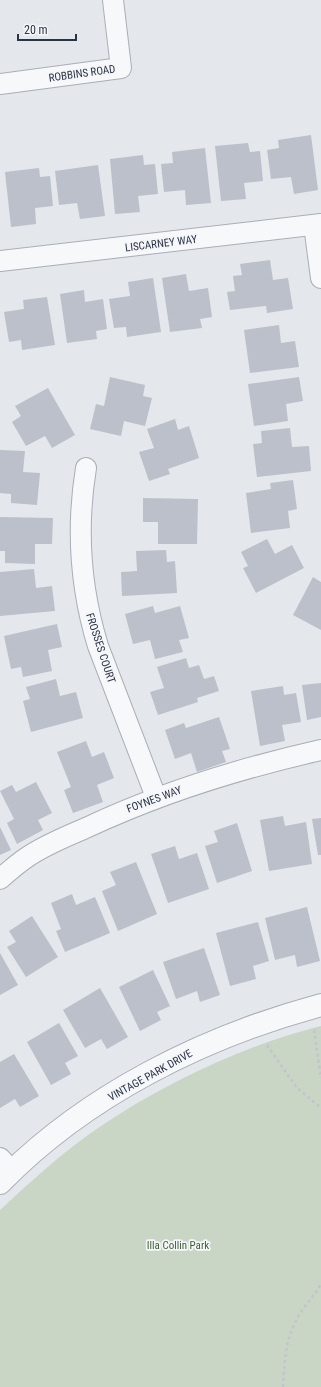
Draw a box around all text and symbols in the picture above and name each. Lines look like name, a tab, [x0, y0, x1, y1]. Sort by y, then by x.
scale bar	[18, 16, 76, 42]
text: 20 m	[24, 23, 48, 37]
street label: ROBBINS ROAD	[48, 62, 116, 85]
street label: LISCARNEY WAY	[124, 233, 198, 254]
street label: FROSSES COURT	[83, 611, 118, 685]
street label: FOYNES WAY	[125, 783, 184, 815]
street label: VINTAGE PARK DRIVE	[106, 1047, 195, 1104]
park label: Illa Collin Park	[147, 1239, 209, 1252]

